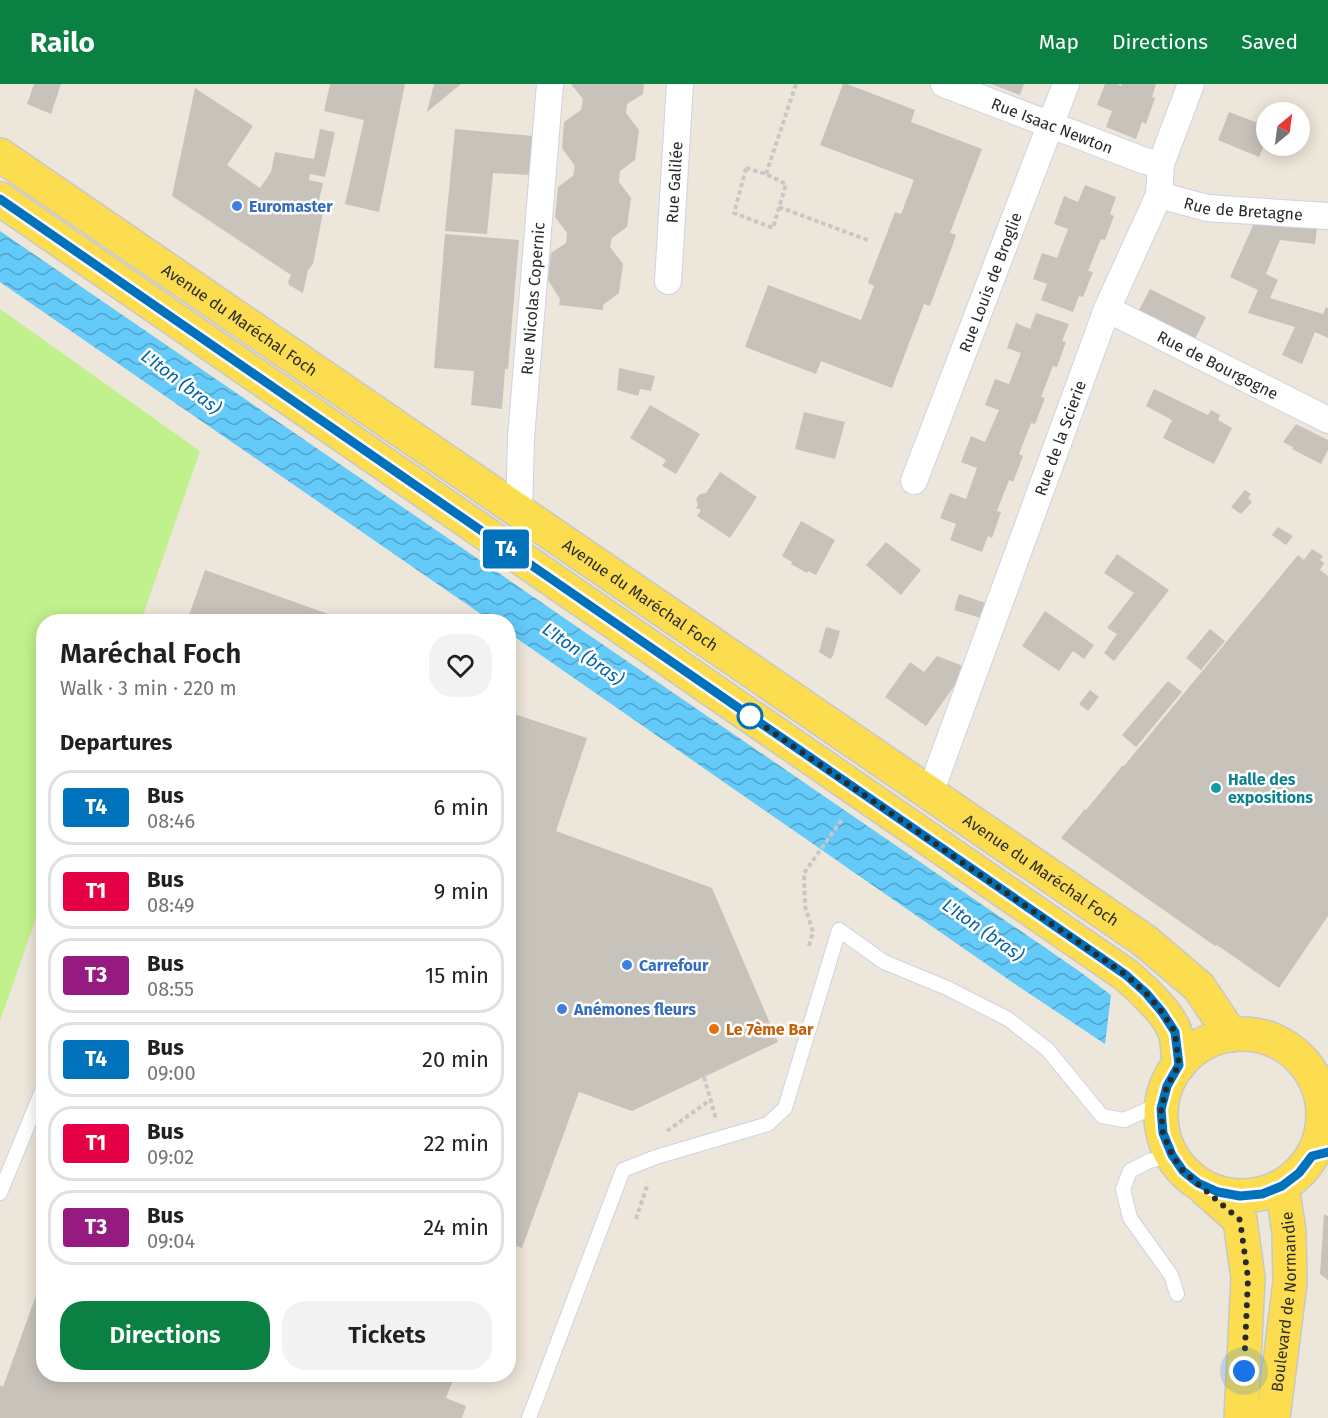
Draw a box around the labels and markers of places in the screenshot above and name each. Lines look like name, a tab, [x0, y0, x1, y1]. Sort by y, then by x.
place label: Euromaster	[249, 197, 333, 216]
marker: Euromaster	[230, 199, 244, 213]
unlabelled marker	[737, 703, 763, 729]
place label: Halle des expositions	[1228, 770, 1313, 807]
marker: Halle des expositions	[1209, 781, 1223, 795]
place label: Carrefour	[639, 956, 709, 975]
marker: Carrefour	[620, 958, 634, 972]
place label: Anémones fleurs	[573, 1000, 696, 1019]
marker: Anémones fleurs	[555, 1002, 569, 1016]
place label: Le 7ème Bar	[726, 1020, 814, 1039]
marker: Le 7ème Bar	[707, 1022, 721, 1036]

